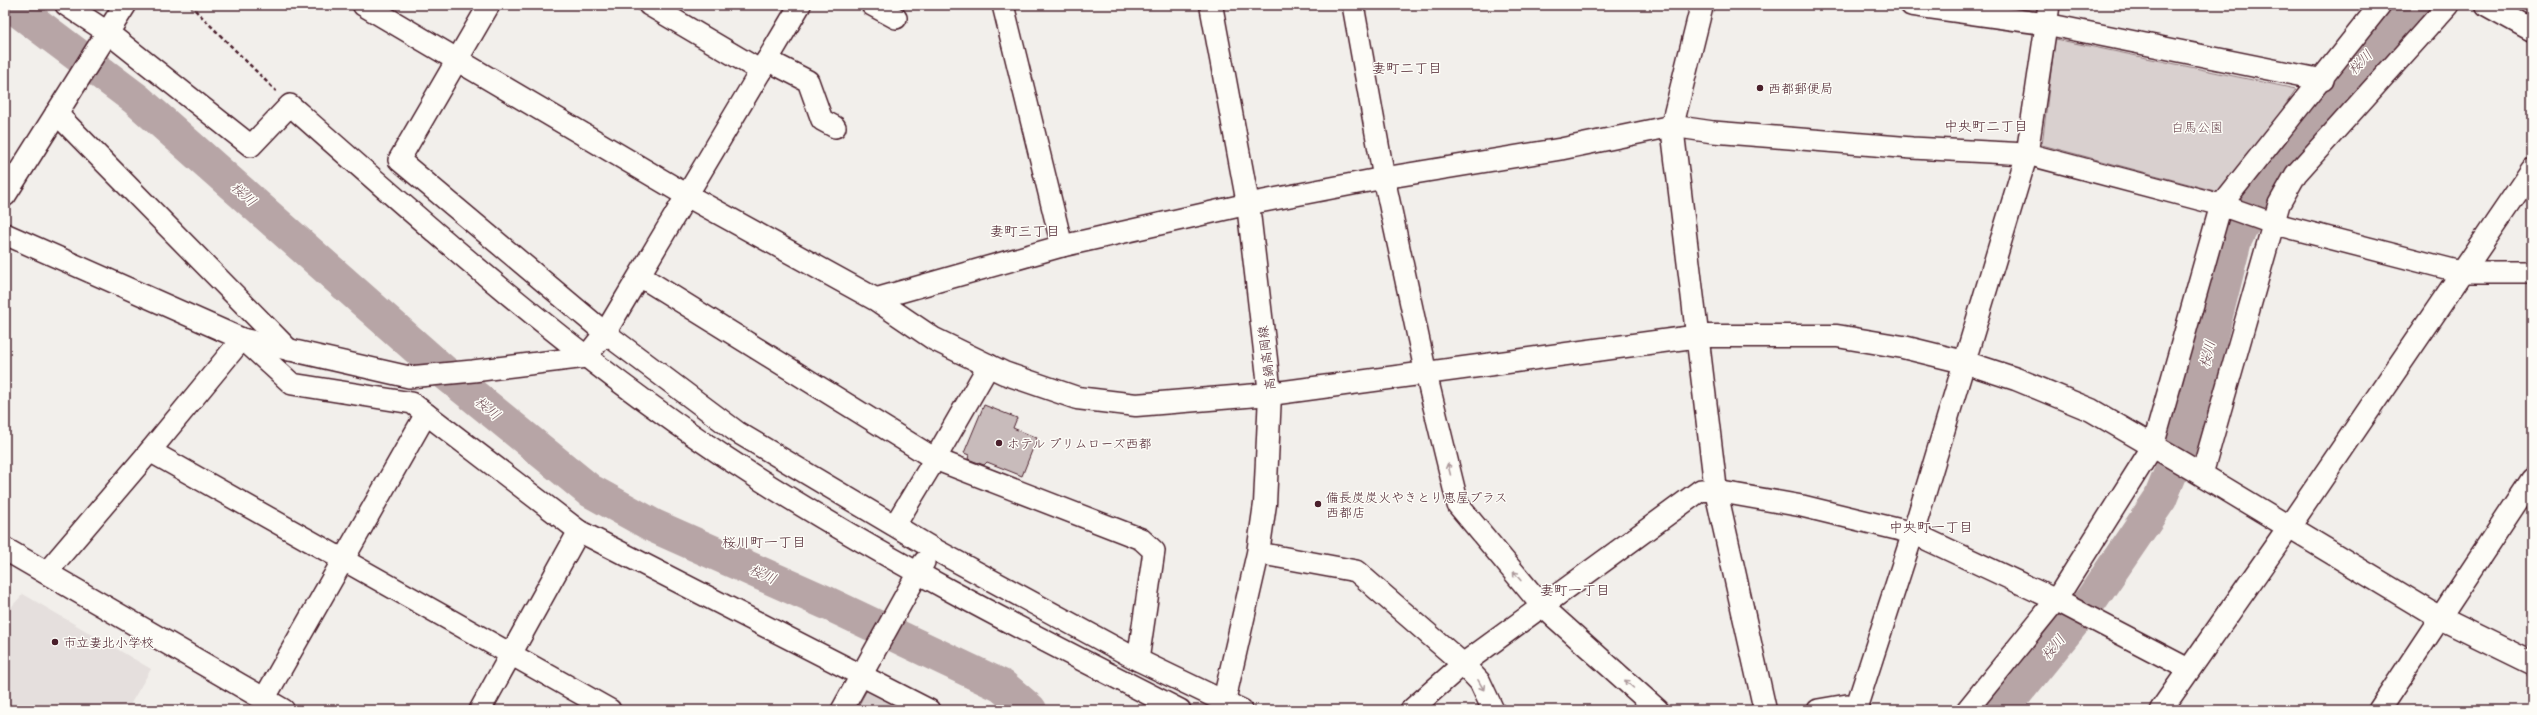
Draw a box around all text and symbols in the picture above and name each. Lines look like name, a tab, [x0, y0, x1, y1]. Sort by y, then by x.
water label: 桜川	[2343, 45, 2376, 78]
district label: 妻町二丁目	[1372, 58, 1442, 77]
place label: 西都郵便局	[1768, 79, 1833, 97]
marker: 西都郵便局	[1755, 83, 1765, 93]
district label: 中央町二丁目	[1944, 116, 2028, 135]
park label: 白馬公園	[2171, 118, 2223, 136]
water label: 桜川	[228, 177, 261, 210]
district label: 妻町三丁目	[990, 221, 1060, 240]
street label: 高鍋高岡線	[1253, 324, 1279, 391]
water label: 桜川	[2194, 338, 2219, 370]
water label: 桜川	[471, 391, 505, 424]
place label: ホテル プリムローズ西都	[1007, 434, 1151, 452]
marker: ホテル プリムローズ西都	[994, 438, 1004, 448]
one-way arrow	[1444, 463, 1452, 476]
place label: 備長炭炭火やきとり恵屋プラス 西都店	[1326, 488, 1507, 521]
marker: 備長炭炭火やきとり恵屋プラス 西都店	[1313, 499, 1323, 509]
district label: 中央町一丁目	[1889, 517, 1973, 536]
district label: 桜川町一丁目	[722, 532, 806, 551]
water label: 桜川	[747, 559, 780, 588]
one-way arrow	[1513, 571, 1522, 581]
district label: 妻町一丁目	[1540, 580, 1610, 599]
water label: 桜川	[2036, 630, 2069, 664]
place label: 市立妻北小学校	[63, 633, 154, 651]
marker: 市立妻北小学校	[50, 637, 60, 647]
one-way arrow	[1477, 679, 1485, 691]
one-way arrow	[1624, 679, 1634, 689]

